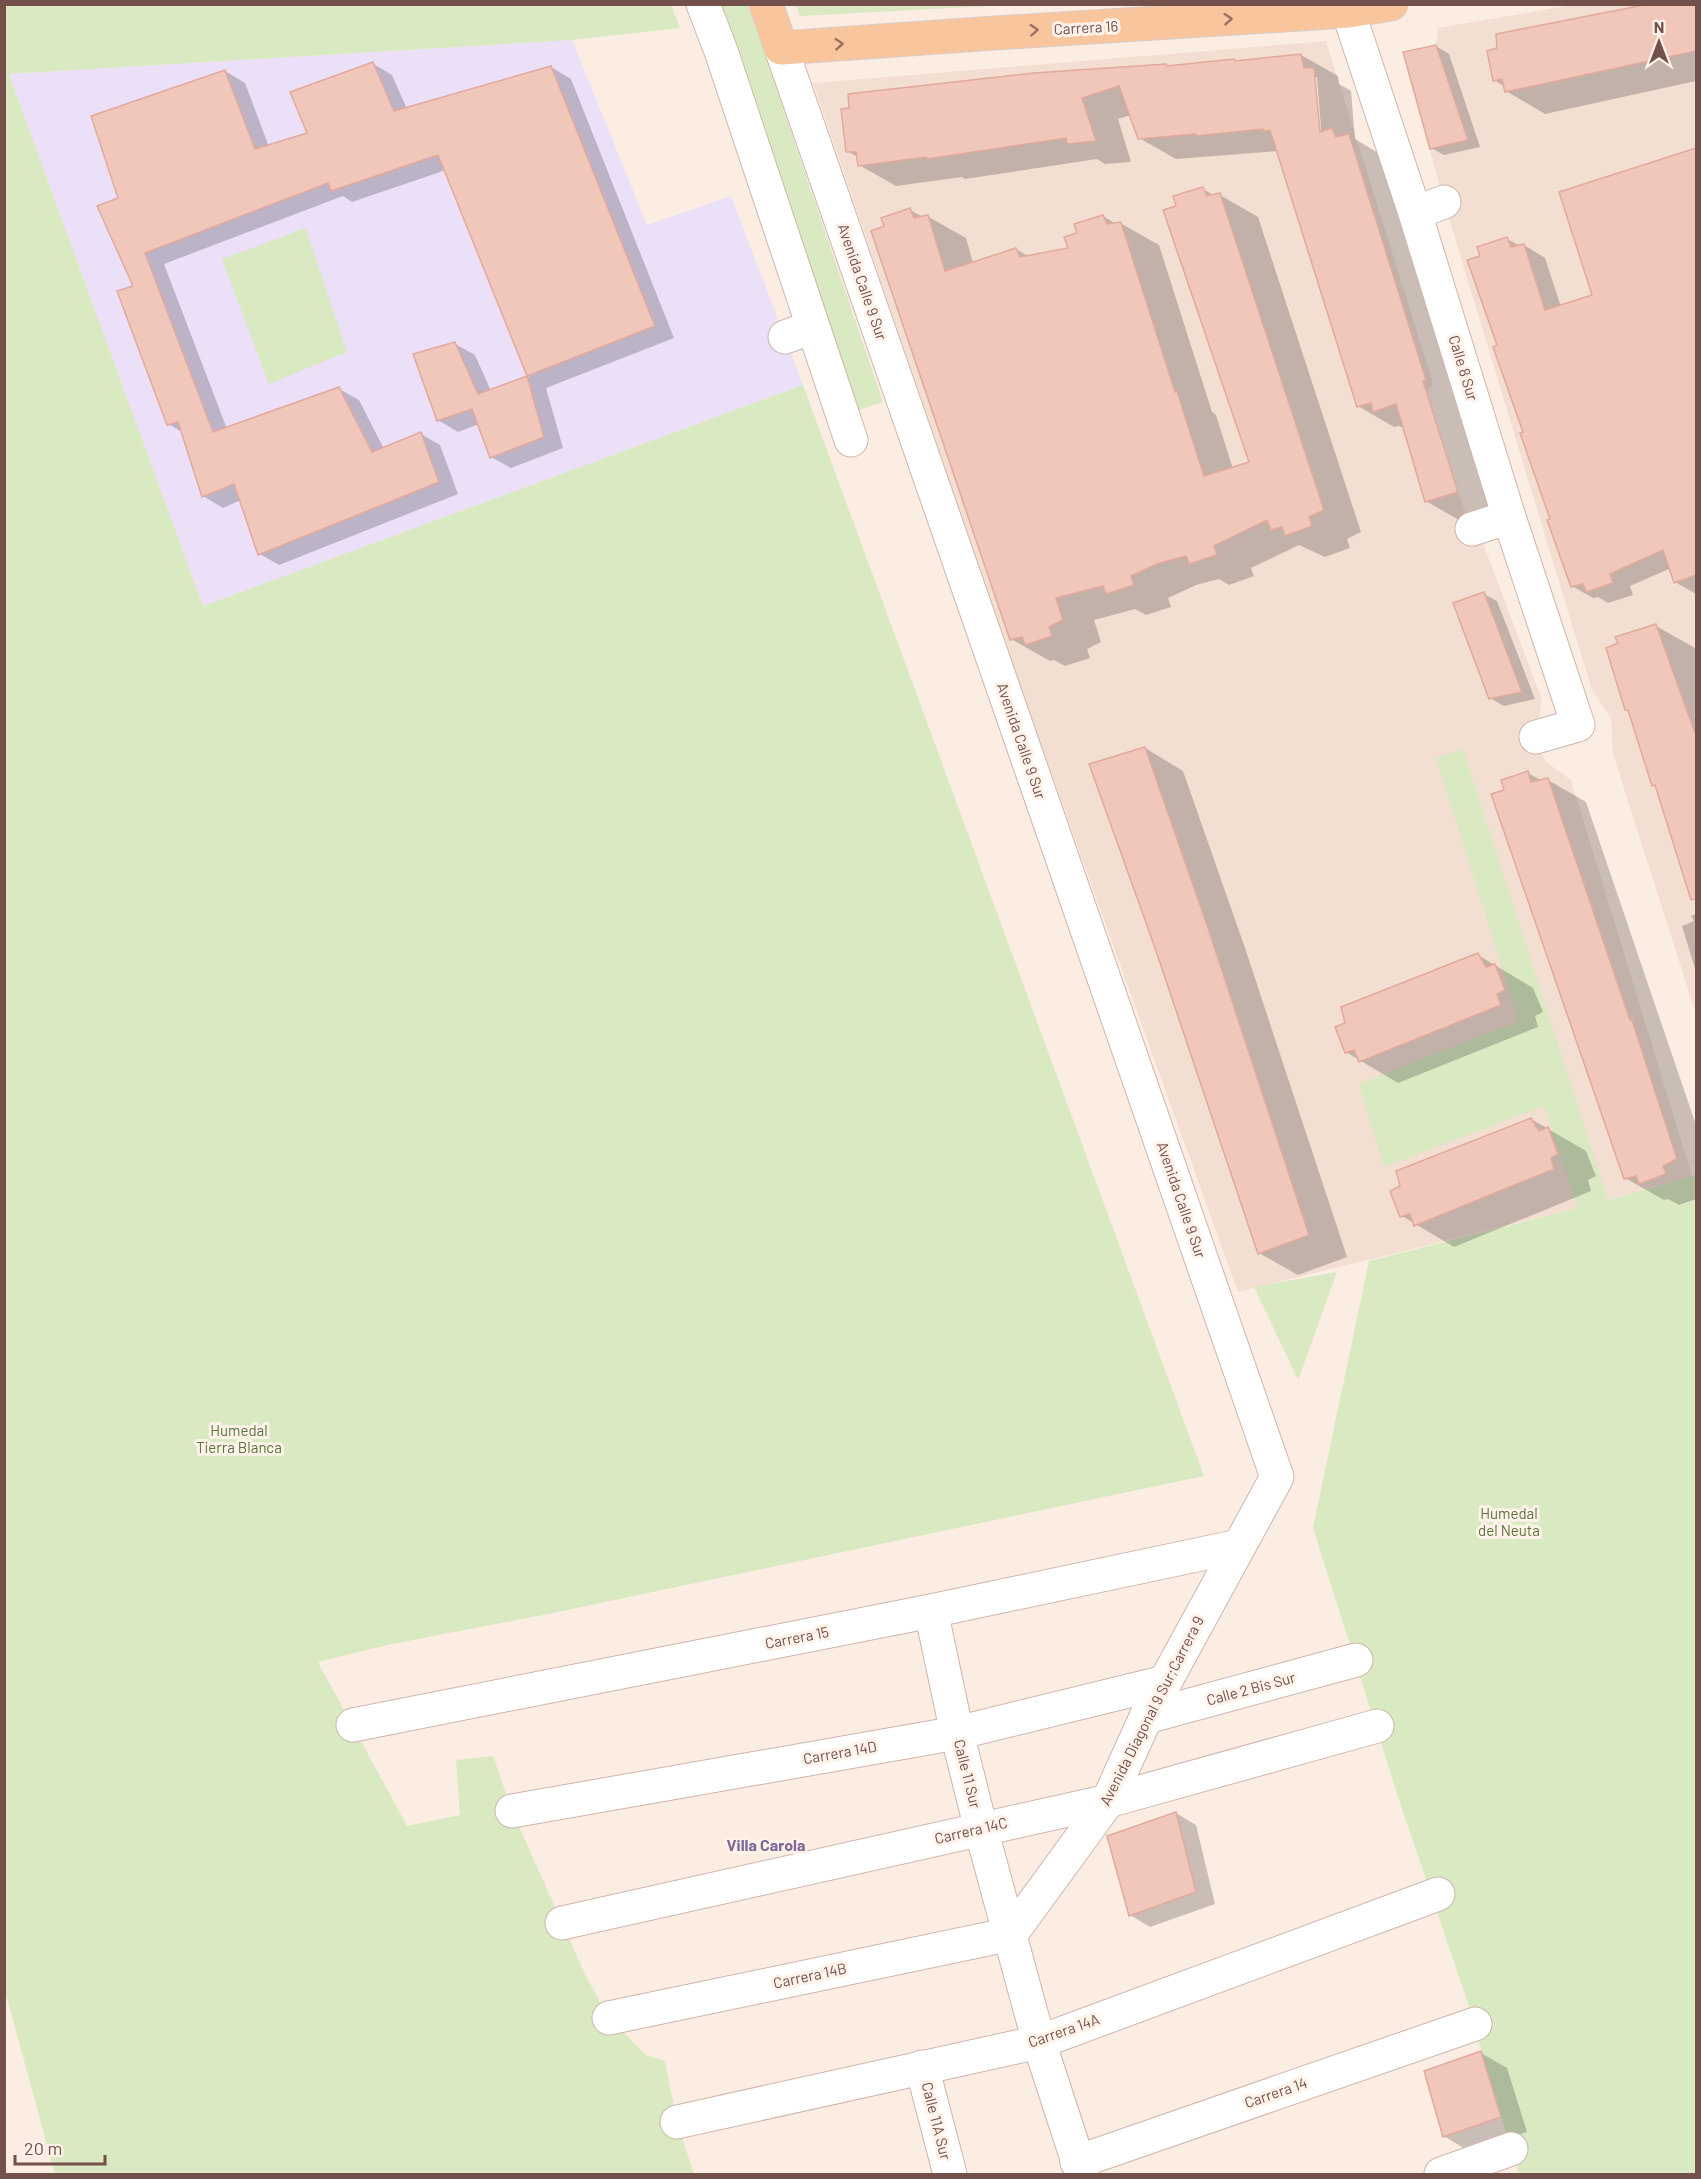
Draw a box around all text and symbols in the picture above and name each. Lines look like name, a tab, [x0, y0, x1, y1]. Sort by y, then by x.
north arrow	[1629, 12, 1689, 72]
one-way arrow	[1224, 13, 1233, 26]
street label: Carrera 16	[1053, 16, 1119, 38]
text: N	[1654, 17, 1664, 36]
one-way arrow	[1029, 24, 1038, 37]
one-way arrow	[834, 38, 844, 51]
street label: Avenida Calle 9 Sur	[835, 221, 891, 343]
street label: Calle 8 Sur	[1445, 333, 1483, 403]
street label: Avenida Calle 9 Sur	[994, 680, 1050, 802]
street label: Avenida Calle 9 Sur	[1154, 1139, 1210, 1261]
park label: Humedal Tierra Blanca	[196, 1421, 282, 1456]
park label: Humedal del Neuta	[1478, 1504, 1540, 1539]
street label: Avenida Diagonal 9 Sur;Carrera 9	[1095, 1613, 1207, 1808]
street label: Carrera 15	[763, 1622, 830, 1652]
street label: Calle 2 Bis Sur	[1204, 1667, 1298, 1709]
street label: Carrera 14D	[802, 1737, 878, 1767]
street label: Calle 11 Sur	[951, 1737, 985, 1811]
street label: Carrera 14C	[933, 1813, 1009, 1847]
district label: Villa Carola	[727, 1835, 805, 1854]
street label: Carrera 14B	[771, 1958, 848, 1992]
street label: Carrera 14A	[1026, 2009, 1102, 2051]
street label: Carrera 14	[1242, 2073, 1309, 2111]
street label: Calle 11A Sur	[919, 2080, 955, 2162]
scale bar	[15, 2128, 105, 2166]
text: 20 m	[24, 2137, 62, 2159]

